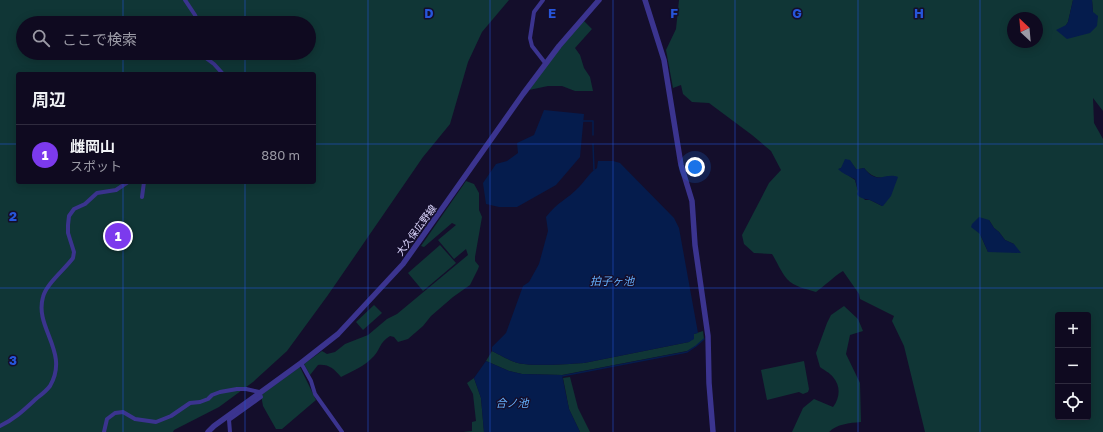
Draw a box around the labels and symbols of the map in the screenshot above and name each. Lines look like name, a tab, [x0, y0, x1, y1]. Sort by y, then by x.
text: D	[424, 5, 434, 21]
text: E	[548, 5, 556, 21]
text: F	[670, 5, 678, 21]
text: G	[792, 5, 802, 21]
text: H	[914, 5, 924, 21]
north arrow	[1007, 12, 1043, 48]
your location	[685, 157, 705, 177]
street label: 大久保広野線	[394, 202, 438, 258]
text: 2	[9, 208, 17, 224]
pin: 1	[105, 221, 131, 251]
water label: 拍子ヶ池	[590, 274, 635, 287]
text: 3	[9, 352, 17, 368]
water label: 合ノ池	[496, 396, 529, 409]

